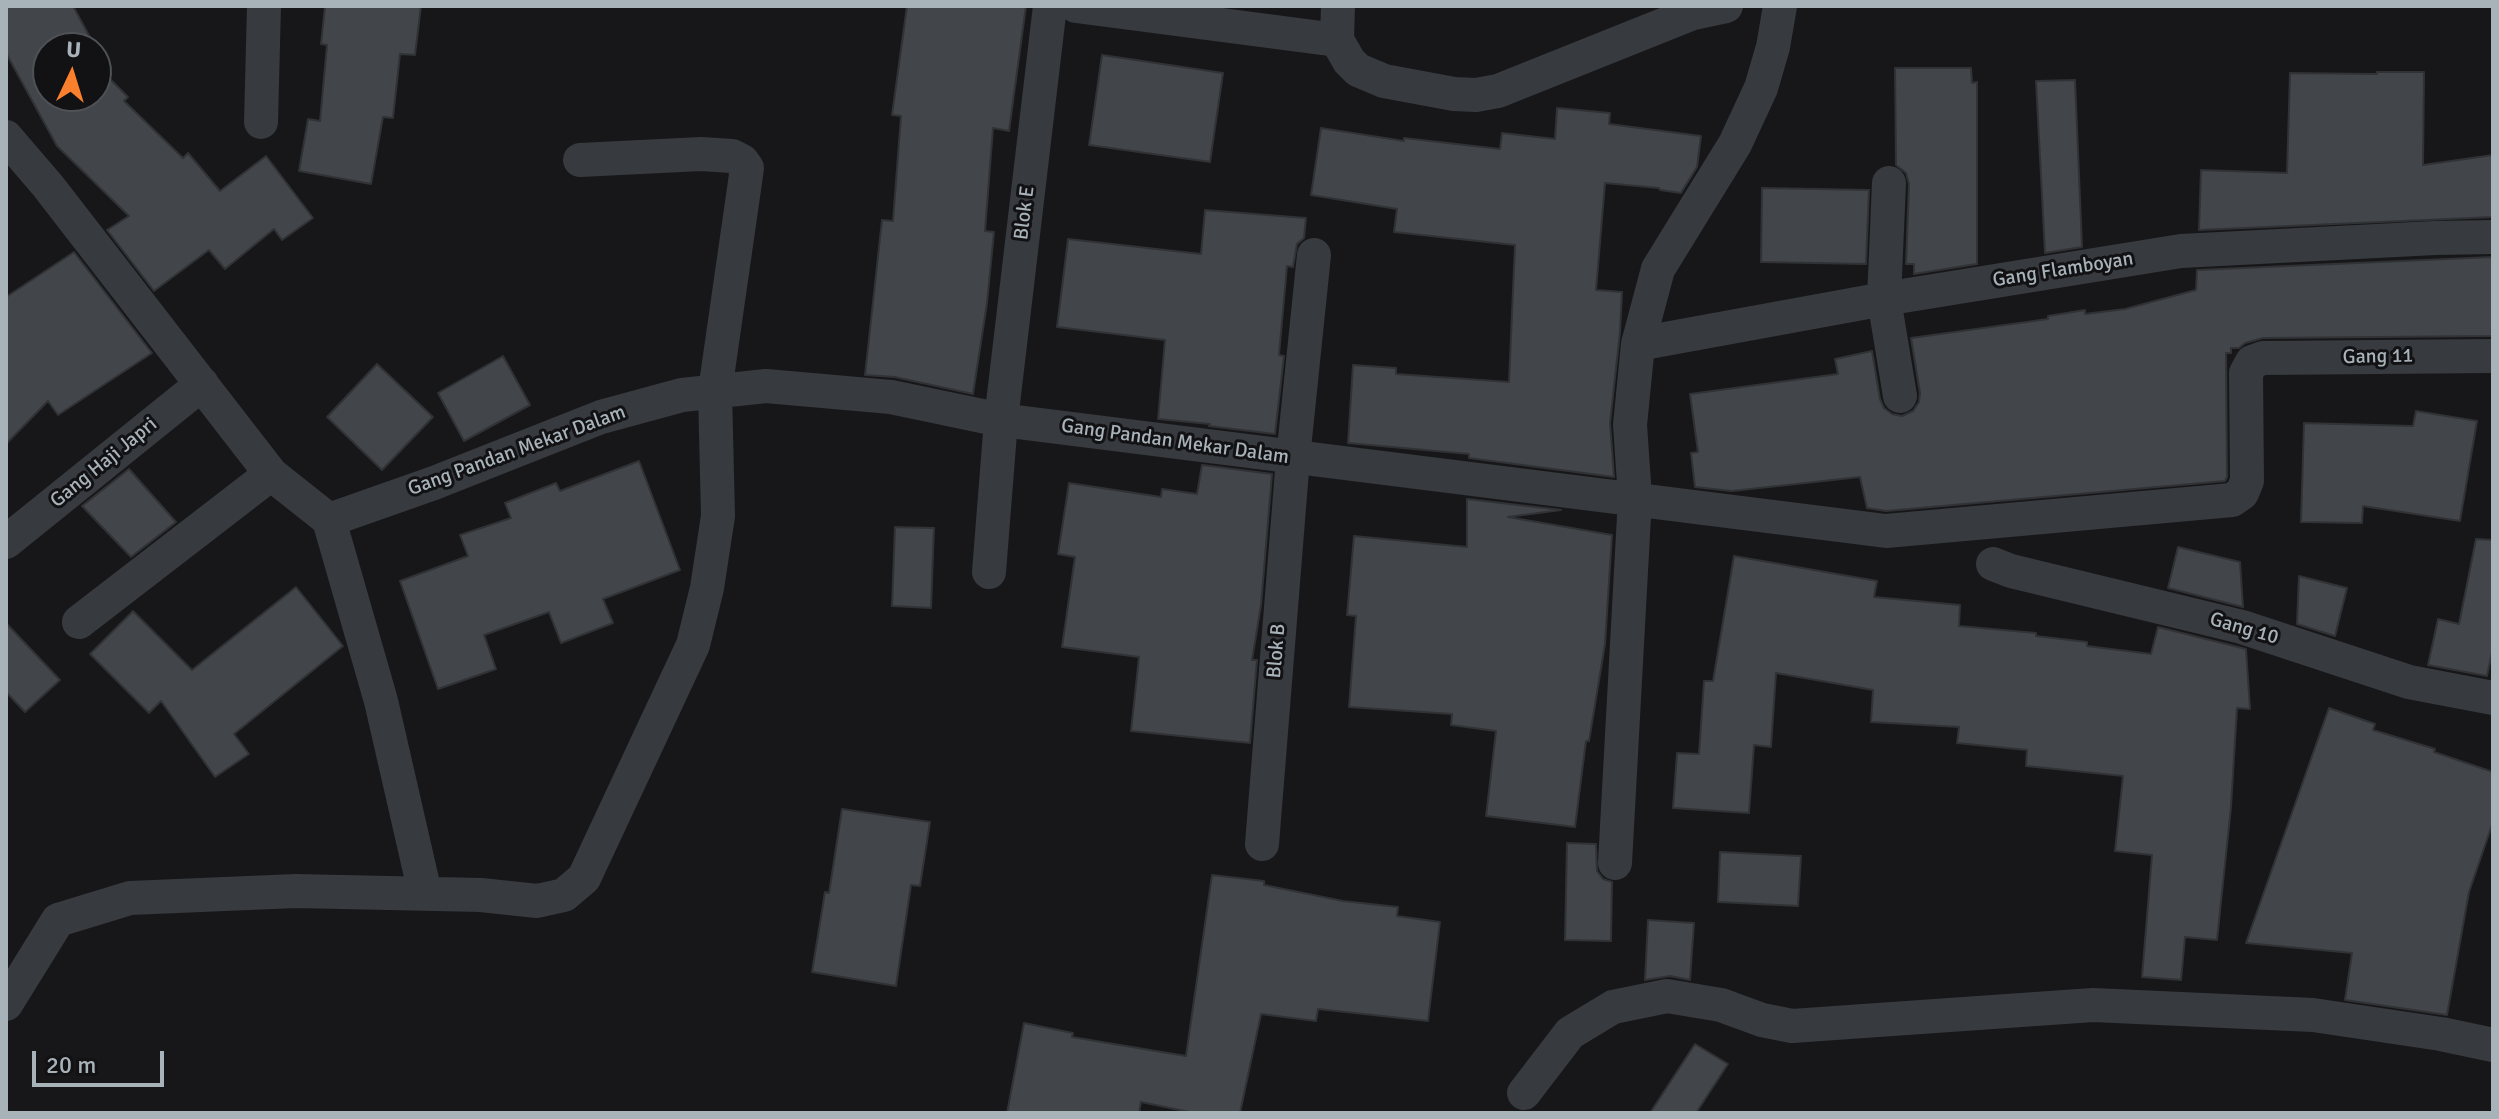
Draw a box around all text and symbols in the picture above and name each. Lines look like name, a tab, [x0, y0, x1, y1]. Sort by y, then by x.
north arrow	[32, 32, 112, 112]
text: U	[65, 36, 82, 64]
street label: Blok E	[1010, 185, 1040, 241]
street label: Gang Flamboyan	[1991, 247, 2135, 293]
street label: Gang 11	[2343, 344, 2413, 370]
street label: Gang Pandan Mekar Dalam	[405, 400, 629, 502]
street label: Gang Haji Japri	[46, 413, 162, 513]
street label: Gang Pandan Mekar Dalam	[1060, 414, 1290, 470]
street label: Gang 10	[2207, 608, 2281, 650]
street label: Blok B	[1263, 623, 1291, 679]
scale bar	[36, 1035, 168, 1085]
text: 20 m	[46, 1050, 96, 1080]

